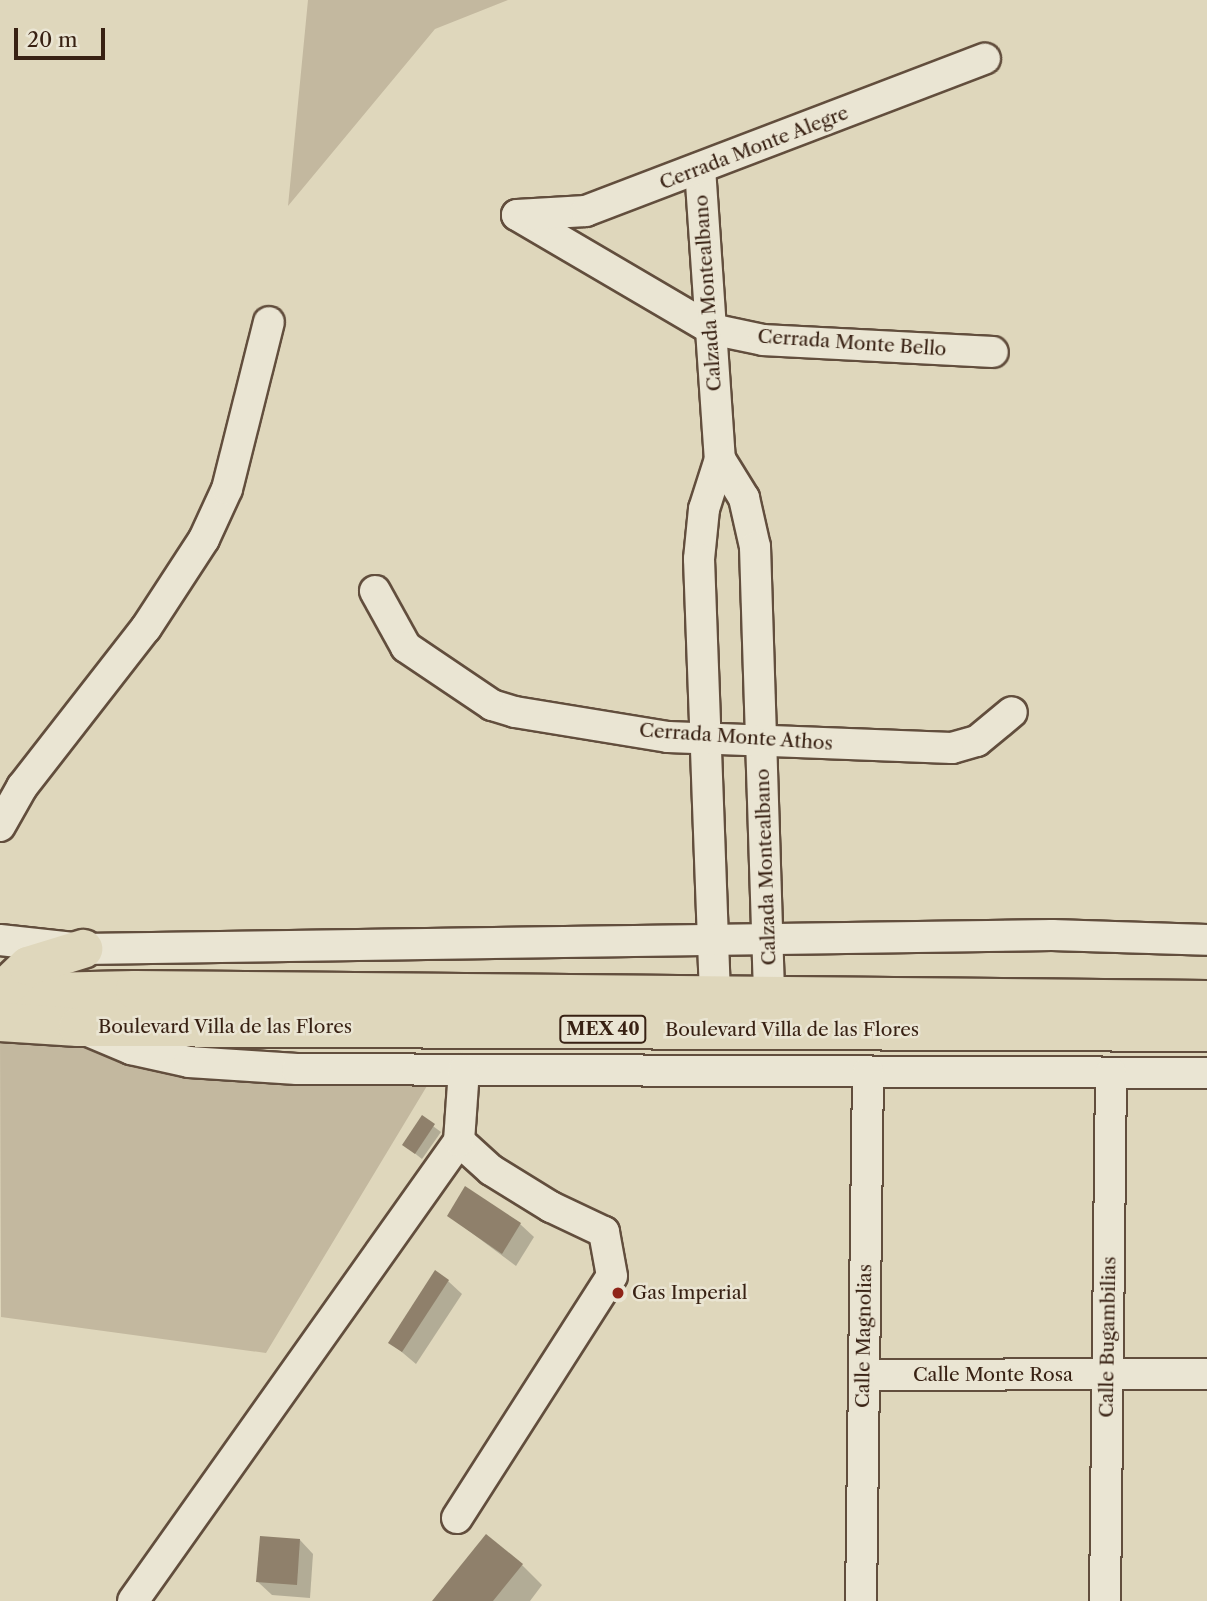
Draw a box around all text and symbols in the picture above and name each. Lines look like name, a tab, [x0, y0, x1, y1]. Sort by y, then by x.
scale bar	[18, 14, 108, 58]
text: 20 m	[27, 27, 78, 52]
street label: Cerrada Monte Alegre	[656, 101, 852, 195]
street label: Calzada Montealbano	[690, 194, 726, 392]
street label: Cerrada Monte Bello	[757, 325, 947, 361]
street label: Cerrada Monte Athos	[638, 719, 834, 755]
street label: Calzada Montealbano	[751, 768, 781, 966]
road number: MEX 40	[558, 1014, 648, 1044]
street label: Boulevard Villa de las Flores	[97, 1016, 353, 1038]
street label: Boulevard Villa de las Flores	[664, 1019, 920, 1041]
street label: Calle Bugambilias	[1095, 1256, 1121, 1418]
street label: Calle Magnolias	[851, 1264, 877, 1408]
place label: Gas Imperial	[632, 1282, 747, 1304]
marker: Gas Imperial	[610, 1285, 626, 1301]
street label: Calle Monte Rosa	[913, 1364, 1073, 1386]

